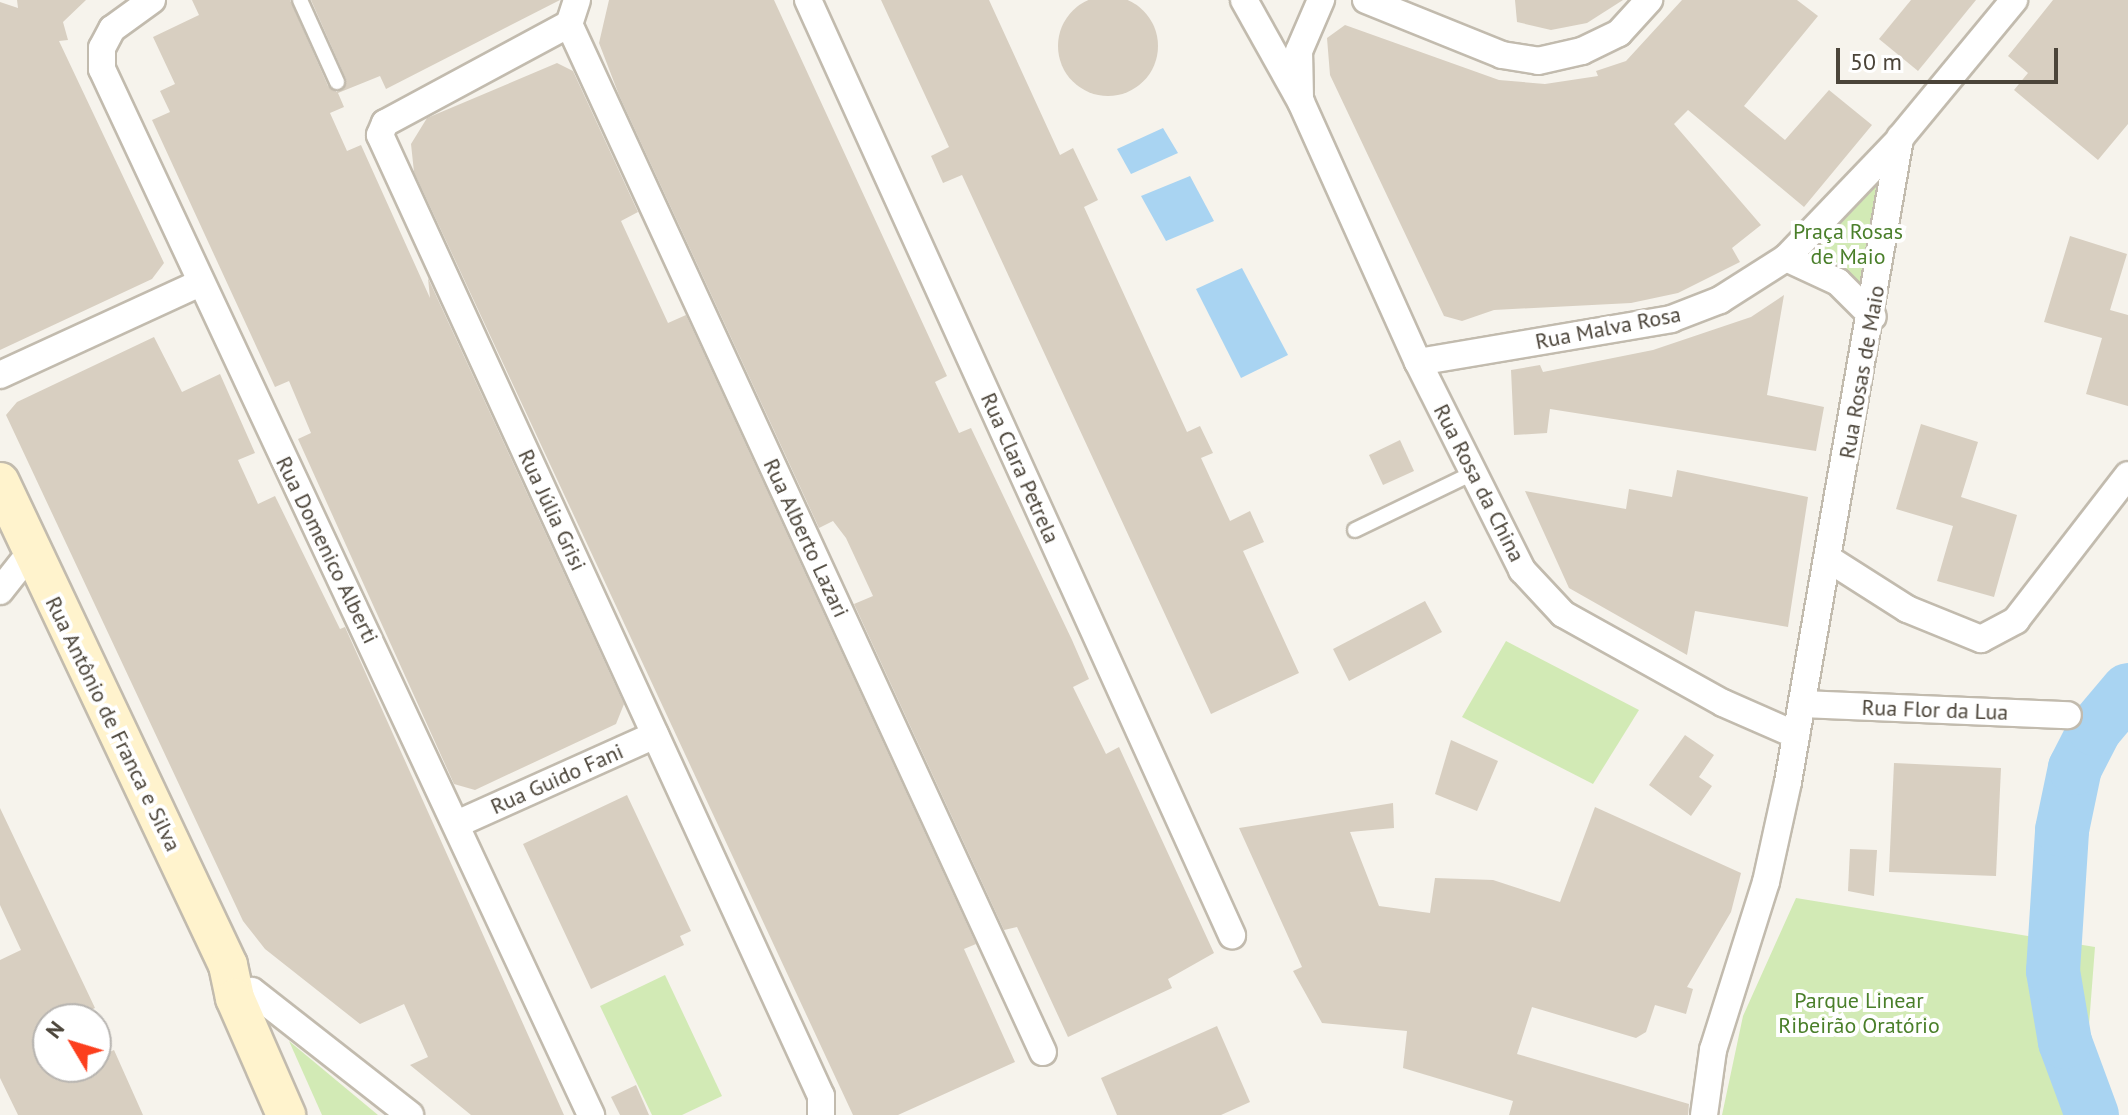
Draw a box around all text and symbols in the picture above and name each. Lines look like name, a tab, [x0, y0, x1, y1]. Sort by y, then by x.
scale bar	[1840, 32, 2062, 82]
text: 50 m	[1850, 46, 1902, 77]
park label: Praça Rosas de Maio	[1793, 218, 1903, 270]
street label: Rua Rosas de Maio	[1834, 283, 1890, 461]
street label: Rua Malva Rosa	[1533, 301, 1683, 355]
street label: Rua Clara Petrela	[975, 389, 1065, 547]
street label: Rua Rosa da China	[1428, 400, 1530, 566]
street label: Rua Júlia Grisi	[512, 445, 592, 575]
street label: Rua Domenico Alberti	[270, 452, 384, 648]
street label: Rua Alberto Lazari	[758, 454, 854, 622]
street label: Rua Antônio de Franca e Silva	[40, 592, 186, 856]
street label: Rua Flor da Lua	[1861, 694, 2009, 726]
street label: Rua Guido Fani	[487, 738, 627, 820]
park label: Parque Linear Ribeirão Oratório	[1778, 987, 1940, 1038]
north arrow	[32, 1003, 112, 1083]
text: N	[39, 1015, 70, 1044]

